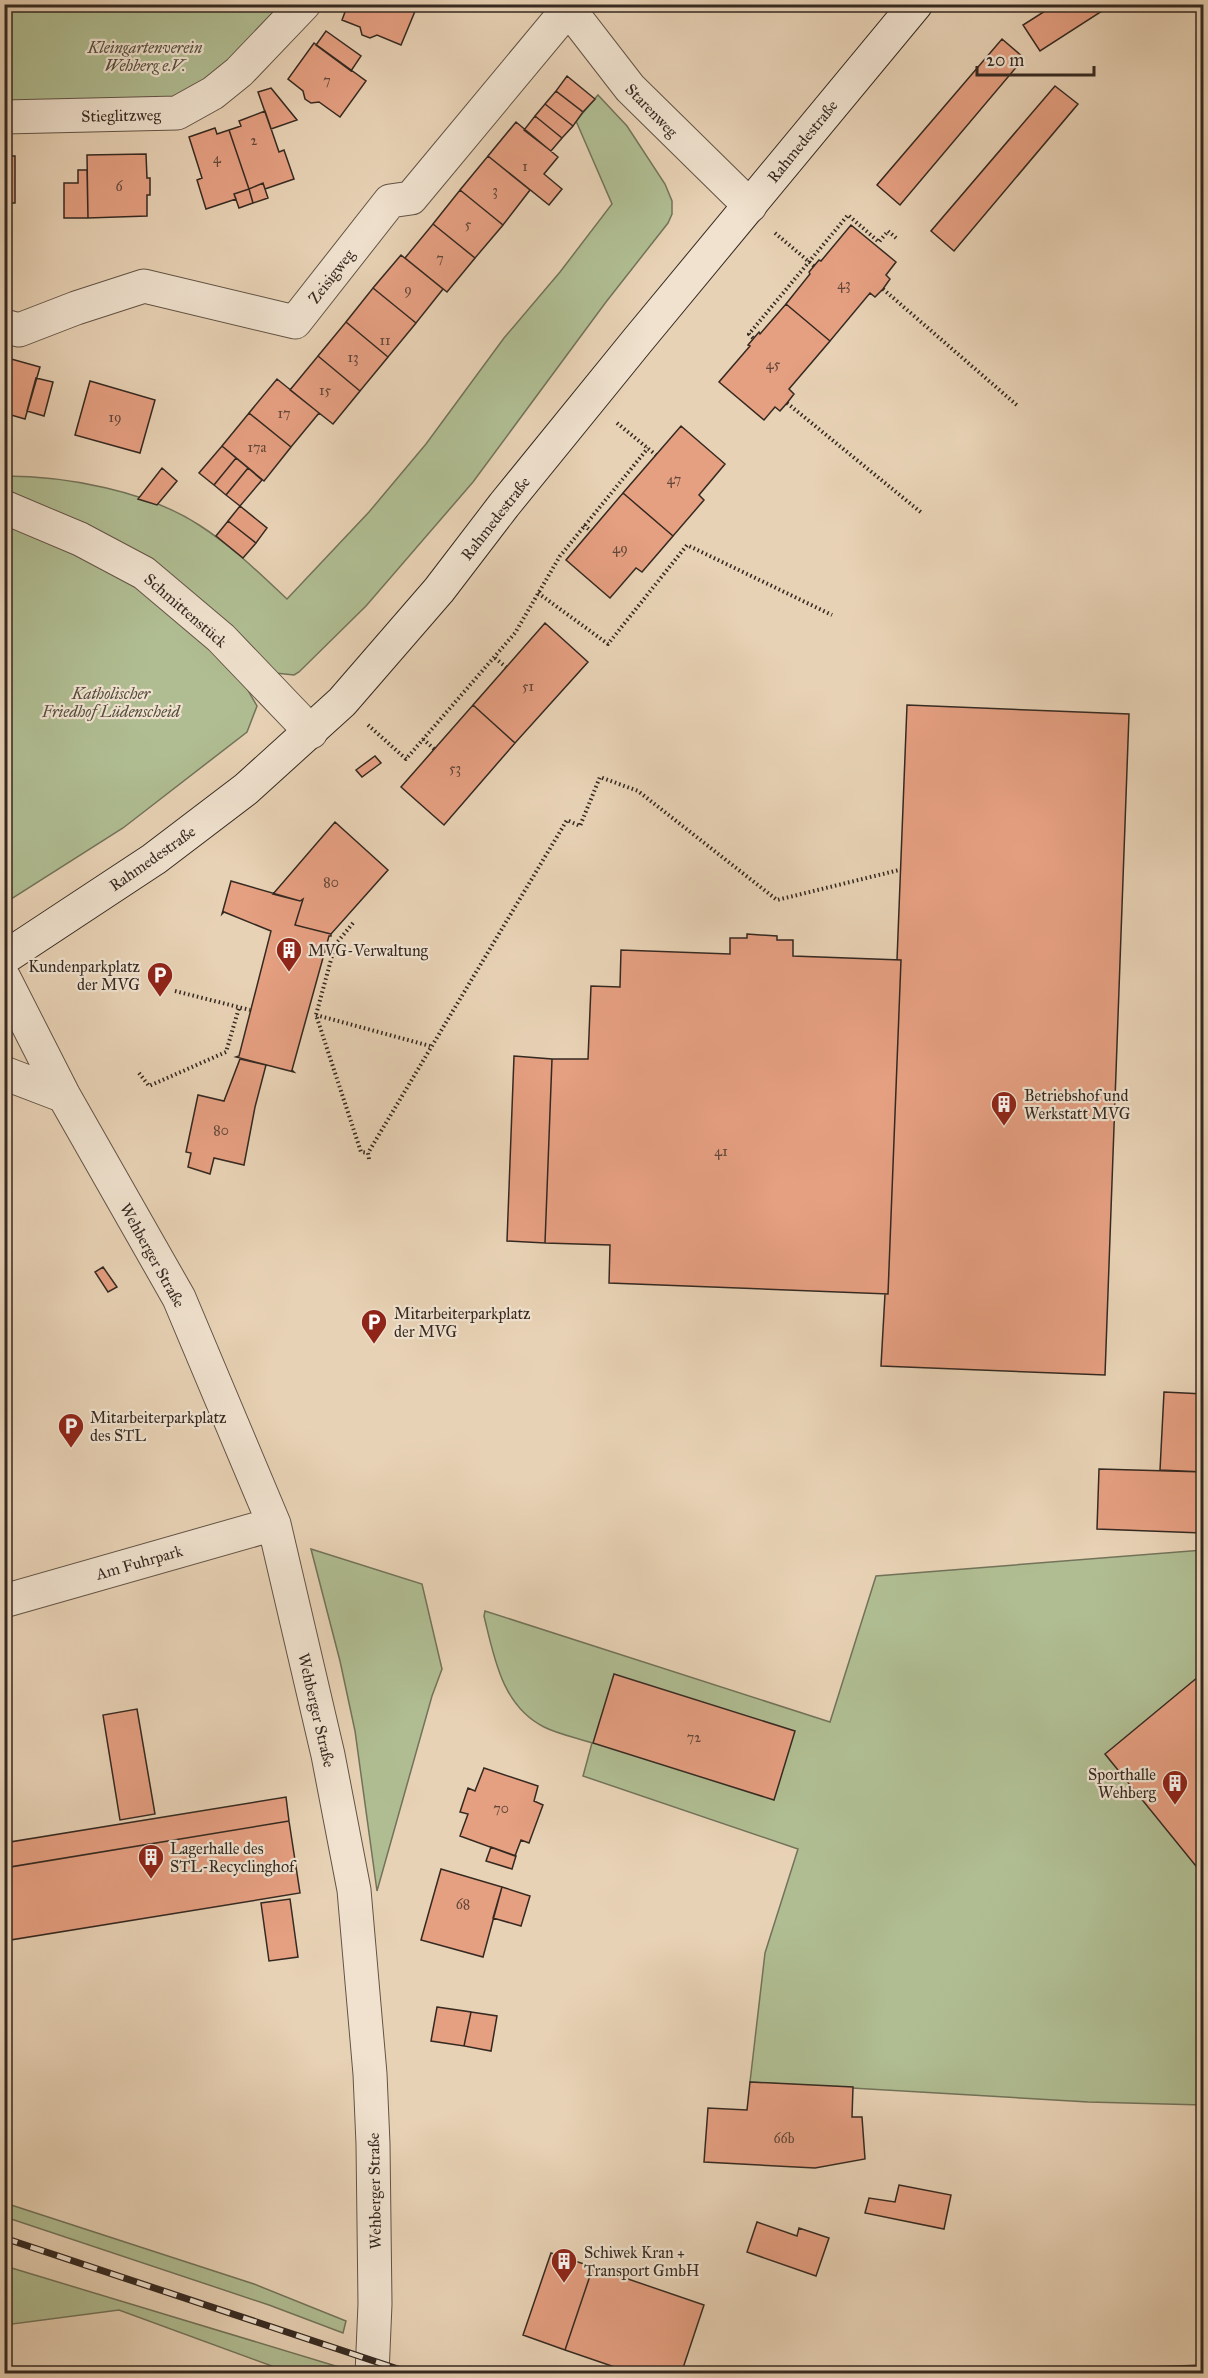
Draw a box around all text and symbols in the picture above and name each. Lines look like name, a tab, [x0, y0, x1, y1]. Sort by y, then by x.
park label: Kleingartenverein Wehberg e.V.	[87, 38, 203, 75]
scale bar	[977, 39, 1094, 77]
text: 20 m	[986, 49, 1024, 71]
house number: 7	[323, 72, 331, 89]
street label: Starenweg	[621, 80, 682, 142]
street label: Rahmedestraße	[763, 96, 842, 186]
street label: Stieglitzweg	[81, 105, 161, 127]
house number: 2	[251, 132, 258, 149]
house number: 4	[213, 150, 222, 167]
house number: 1	[522, 158, 528, 175]
house number: 6	[115, 178, 123, 195]
house number: 3	[492, 182, 498, 199]
house number: 5	[465, 216, 472, 233]
street label: Zeisigweg	[304, 245, 360, 308]
house number: 7	[436, 250, 444, 267]
house number: 43	[837, 276, 851, 293]
house number: 9	[404, 281, 412, 298]
house number: 11	[379, 332, 391, 349]
house number: 13	[347, 349, 359, 366]
house number: 45	[766, 356, 781, 373]
house number: 15	[319, 382, 331, 399]
house number: 17	[277, 405, 291, 422]
house number: 19	[109, 409, 121, 426]
house number: 17a	[248, 439, 267, 456]
house number: 47	[667, 471, 681, 488]
street label: Rahmedestraße	[457, 472, 534, 564]
house number: 49	[612, 540, 628, 557]
street label: Schmittenstück	[140, 569, 231, 652]
house number: 51	[522, 678, 534, 695]
park label: Katholischer Friedhof Lüdenscheid	[41, 684, 182, 721]
house number: 53	[449, 760, 461, 777]
street label: Rahmedestraße	[106, 822, 199, 895]
house number: 80	[323, 874, 339, 891]
building icon: MVG-Verwaltung	[274, 935, 304, 973]
place label: MVG-Verwaltung	[308, 941, 429, 961]
place label: Kundenparkplatz der MVG	[28, 957, 141, 994]
parking icon: Kundenparkplatz der MVG	[145, 960, 175, 998]
place label: Betriebshof und Werkstatt MVG	[1024, 1086, 1131, 1123]
building icon: Betriebshof und Werkstatt MVG	[989, 1089, 1019, 1127]
house number: 80	[213, 1122, 229, 1139]
house number: 41	[714, 1143, 728, 1160]
street label: Wehberger Straße	[115, 1200, 189, 1312]
place label: Mitarbeiterparkplatz der MVG	[394, 1304, 531, 1341]
parking icon: Mitarbeiterparkplatz der MVG	[359, 1307, 389, 1345]
place label: Mitarbeiterparkplatz des STL	[90, 1408, 227, 1445]
parking icon: Mitarbeiterparkplatz des STL	[56, 1411, 86, 1449]
street label: Am Fuhrpark	[93, 1541, 185, 1584]
street label: Wehberger Straße	[293, 1651, 339, 1770]
house number: 72	[687, 1729, 701, 1746]
place label: Sporthalle Wehberg	[1088, 1765, 1157, 1803]
building icon: Sporthalle Wehberg	[1160, 1768, 1190, 1806]
house number: 70	[493, 1800, 509, 1817]
place label: Lagerhalle des STL-Recyclinghof	[170, 1839, 297, 1877]
building icon: Lagerhalle des STL-Recyclinghof	[136, 1842, 166, 1880]
house number: 68	[456, 1896, 470, 1913]
house number: 66b	[773, 2130, 795, 2147]
street label: Wehberger Straße	[364, 2132, 386, 2249]
place label: Schiwek Kran + Transport GmbH	[584, 2243, 700, 2280]
building icon: Schiwek Kran + Transport GmbH	[549, 2246, 579, 2284]

